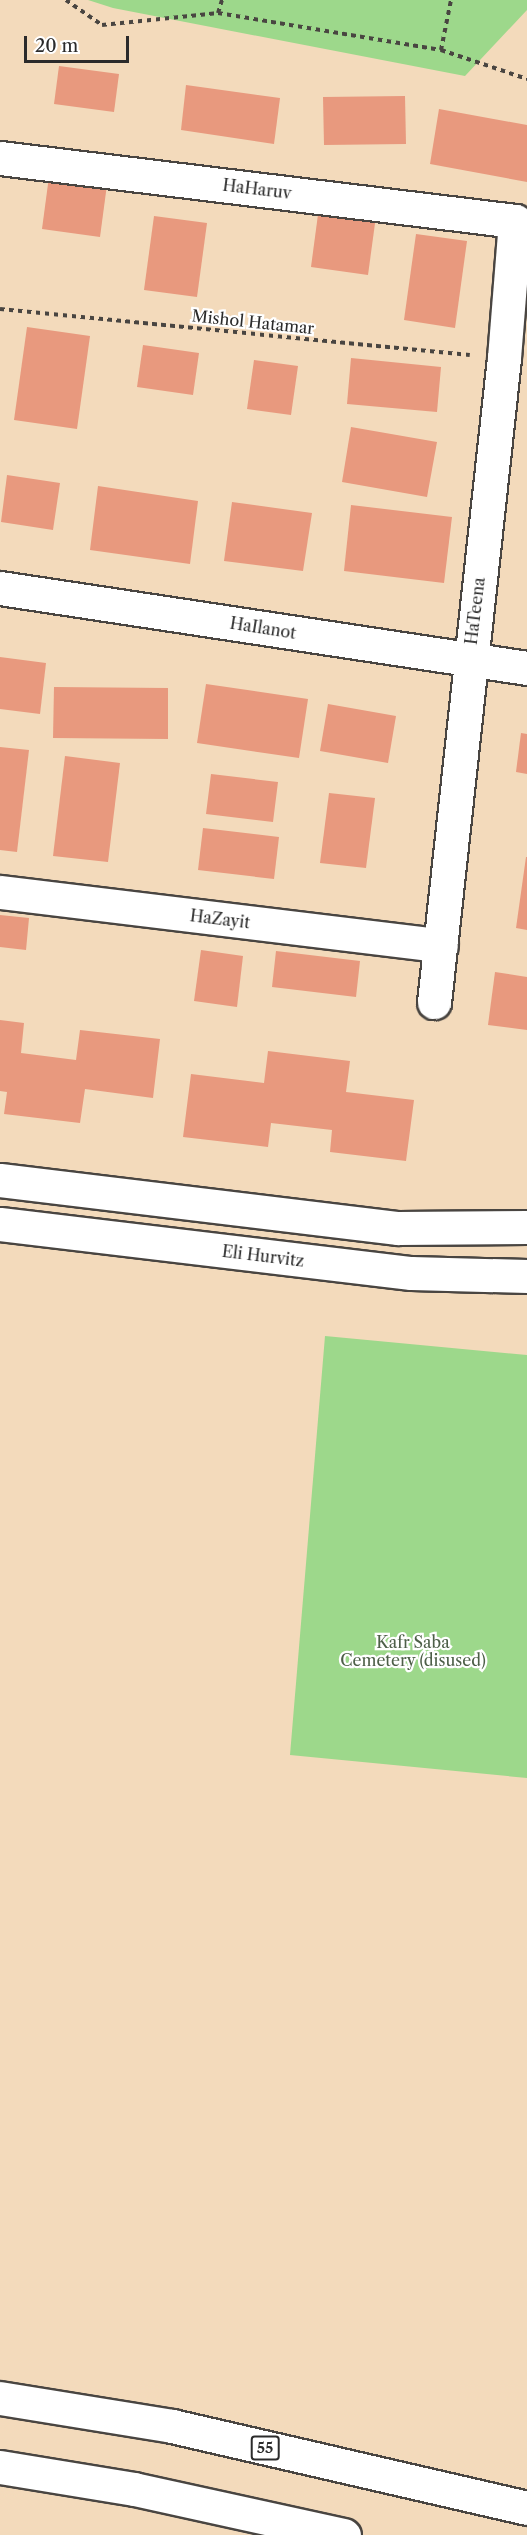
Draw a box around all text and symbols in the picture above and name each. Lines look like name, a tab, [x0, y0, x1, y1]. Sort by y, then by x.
scale bar	[27, 24, 132, 62]
text: 20 m	[35, 35, 78, 57]
street label: HaHaruv	[222, 175, 292, 203]
street label: Mishol Hatamar	[191, 306, 315, 338]
street label: HaTeena	[461, 576, 489, 646]
street label: HaIlanot	[229, 613, 297, 643]
street label: HaZayit	[189, 906, 251, 932]
street label: Eli Hurvitz	[221, 1241, 305, 1271]
park label: Kafr Saba Cemetery (disused)	[340, 1632, 486, 1670]
road number: 55	[250, 2436, 280, 2460]

